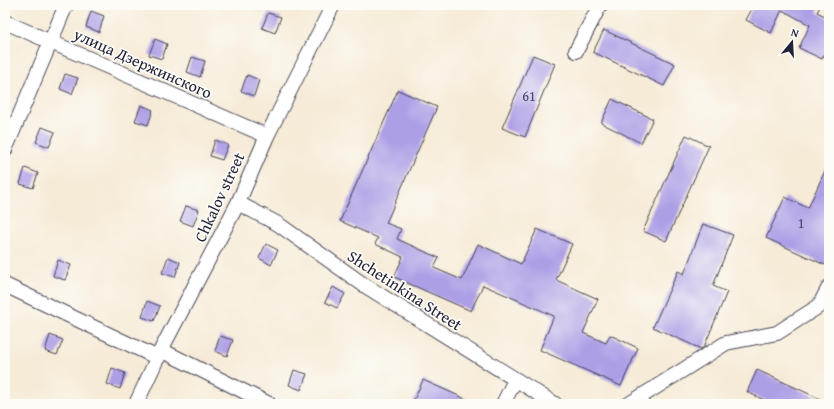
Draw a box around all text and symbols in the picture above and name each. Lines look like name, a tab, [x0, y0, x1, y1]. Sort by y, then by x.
street label: улица Дзержинского	[69, 21, 216, 104]
north arrow	[772, 22, 812, 62]
text: N	[789, 24, 802, 41]
house number: 61	[522, 86, 536, 106]
street label: Chkalov street	[188, 148, 250, 246]
house number: 1	[798, 213, 804, 233]
street label: Shchetinkina Street	[343, 244, 467, 336]

